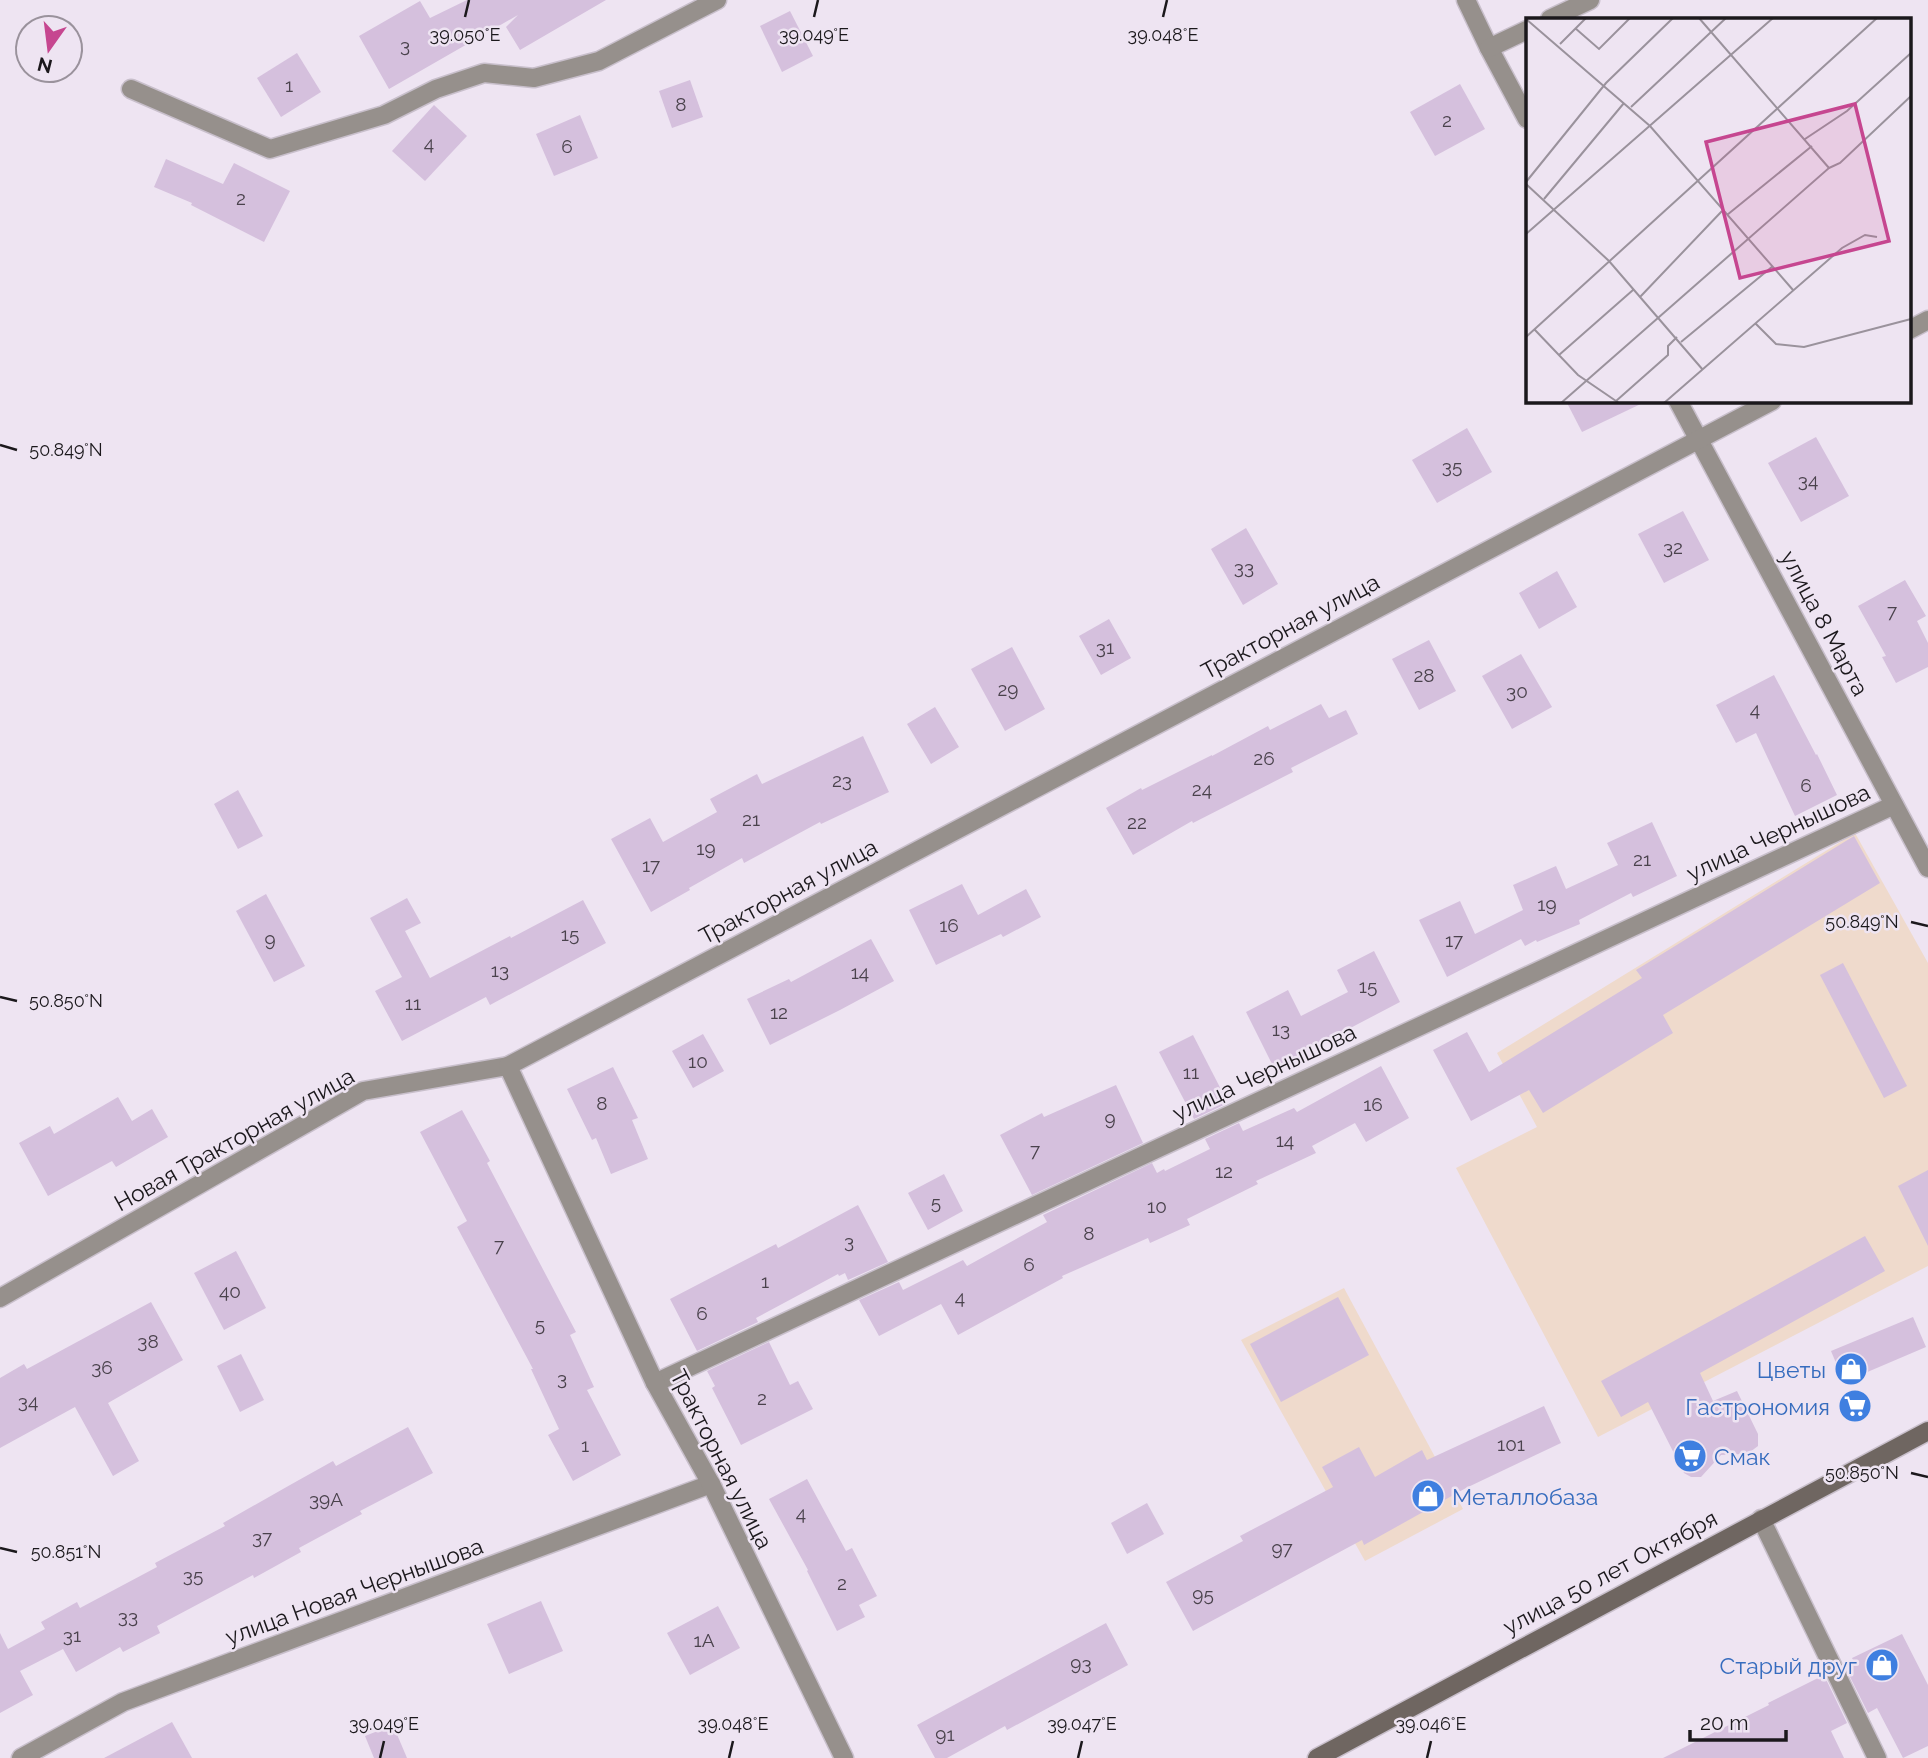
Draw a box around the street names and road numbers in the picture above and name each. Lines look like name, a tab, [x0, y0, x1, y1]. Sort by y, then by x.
street label: улица 8 Марта	[1775, 546, 1875, 700]
street label: Тракторная улица	[1196, 568, 1384, 684]
street label: улица Чернышова	[1682, 778, 1874, 886]
street label: Тракторная улица	[694, 833, 882, 949]
street label: улица Чернышова	[1168, 1018, 1360, 1126]
street label: Новая Тракторная улица	[109, 1062, 359, 1216]
street label: Тракторная улица	[665, 1365, 779, 1553]
street label: улица 50 лет Октября	[1498, 1504, 1722, 1640]
street label: улица Новая Чернышова	[221, 1532, 487, 1650]

